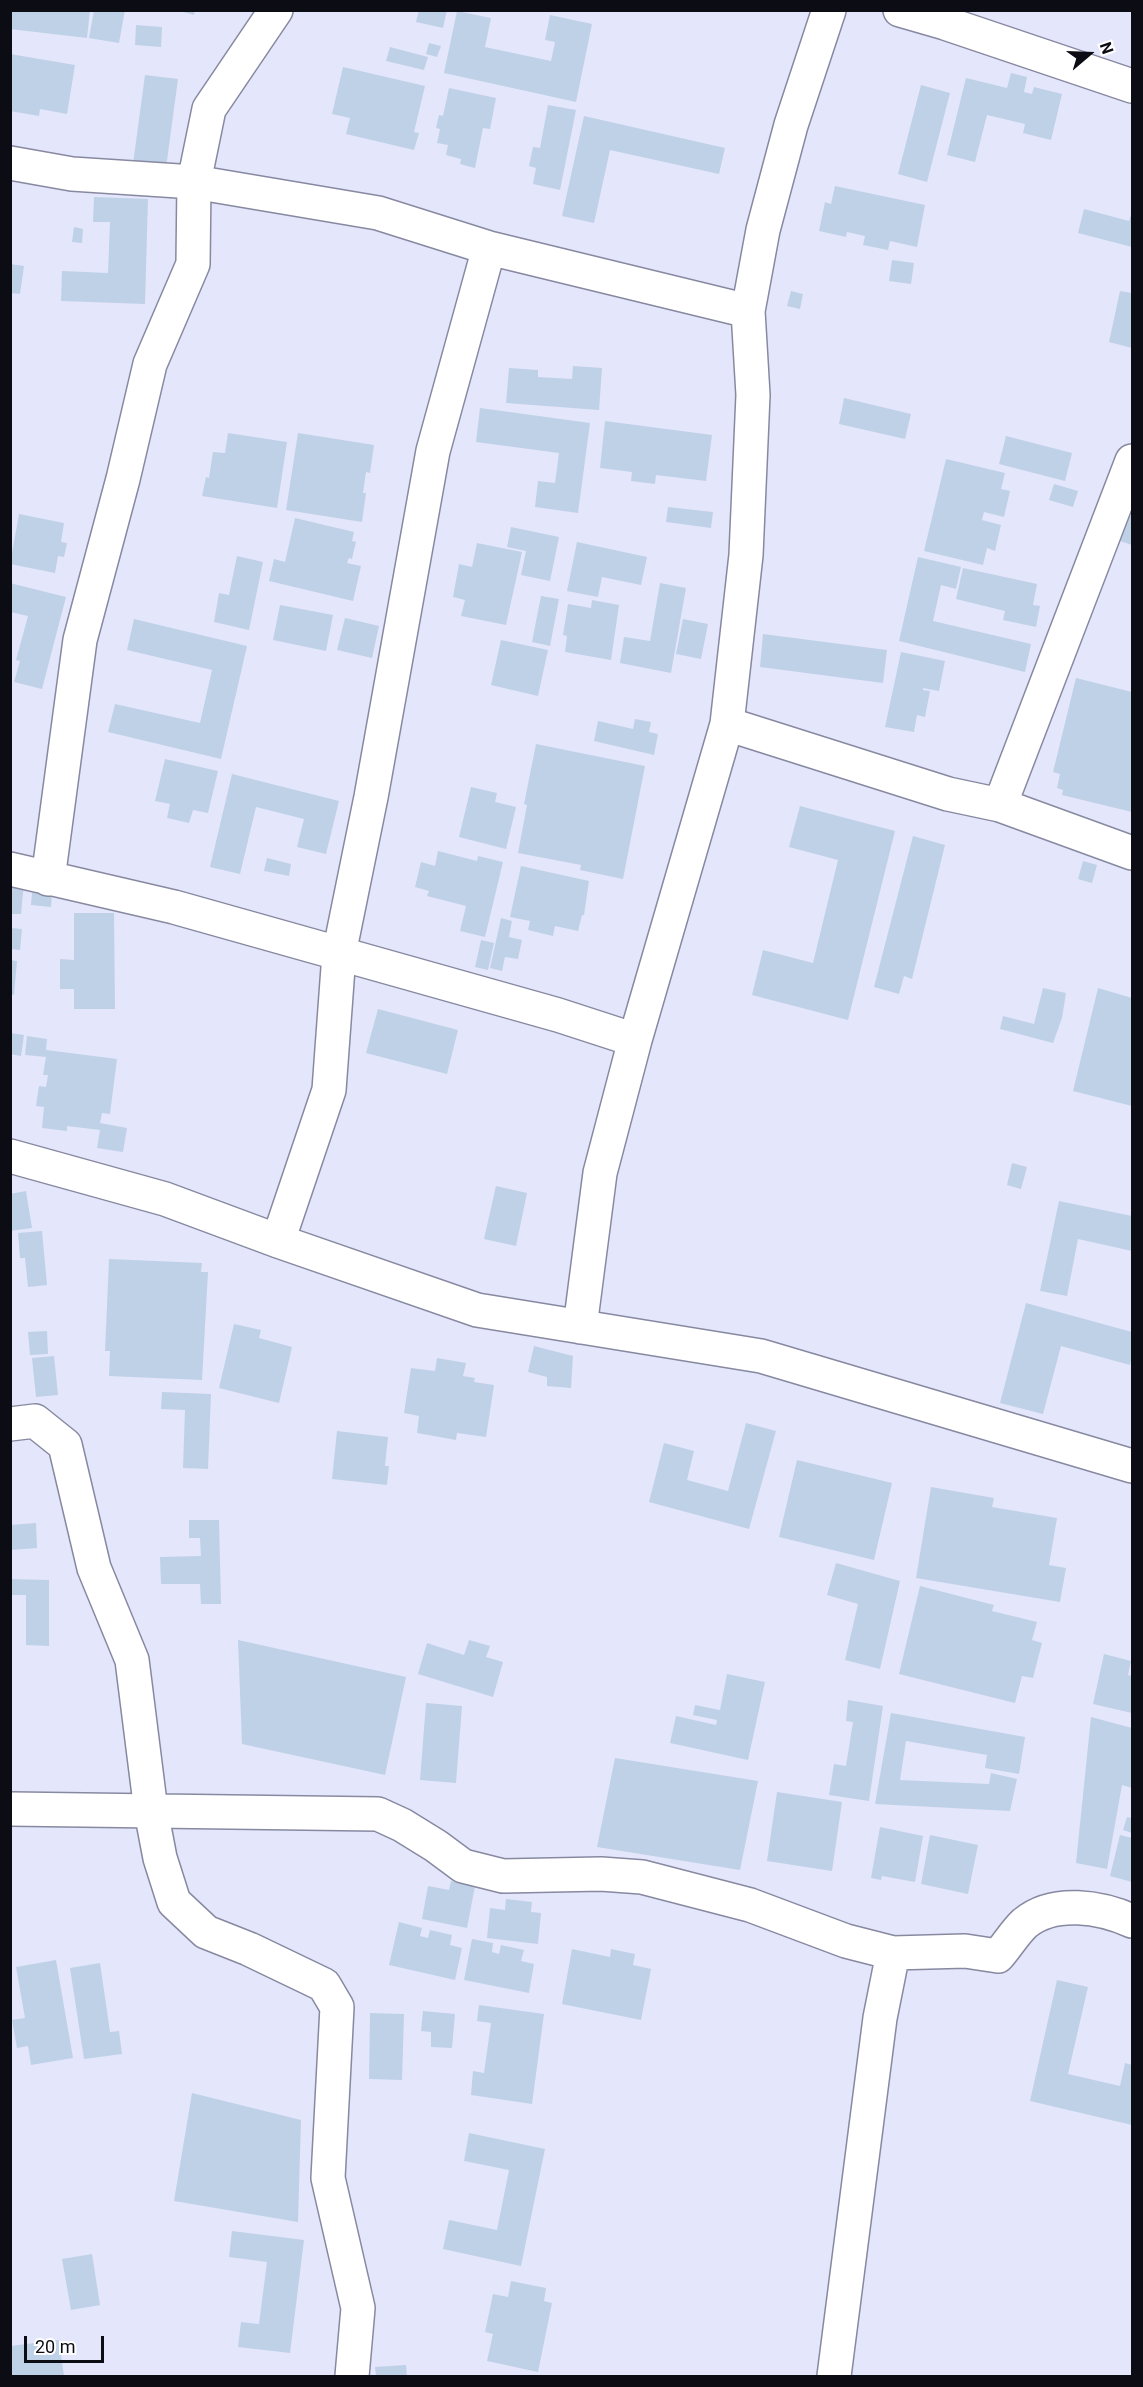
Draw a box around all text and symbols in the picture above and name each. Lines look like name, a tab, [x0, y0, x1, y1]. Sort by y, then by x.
north arrow	[1059, 24, 1119, 84]
text: N	[1096, 40, 1117, 56]
scale bar	[27, 2324, 106, 2362]
text: 20 m	[35, 2336, 75, 2357]

